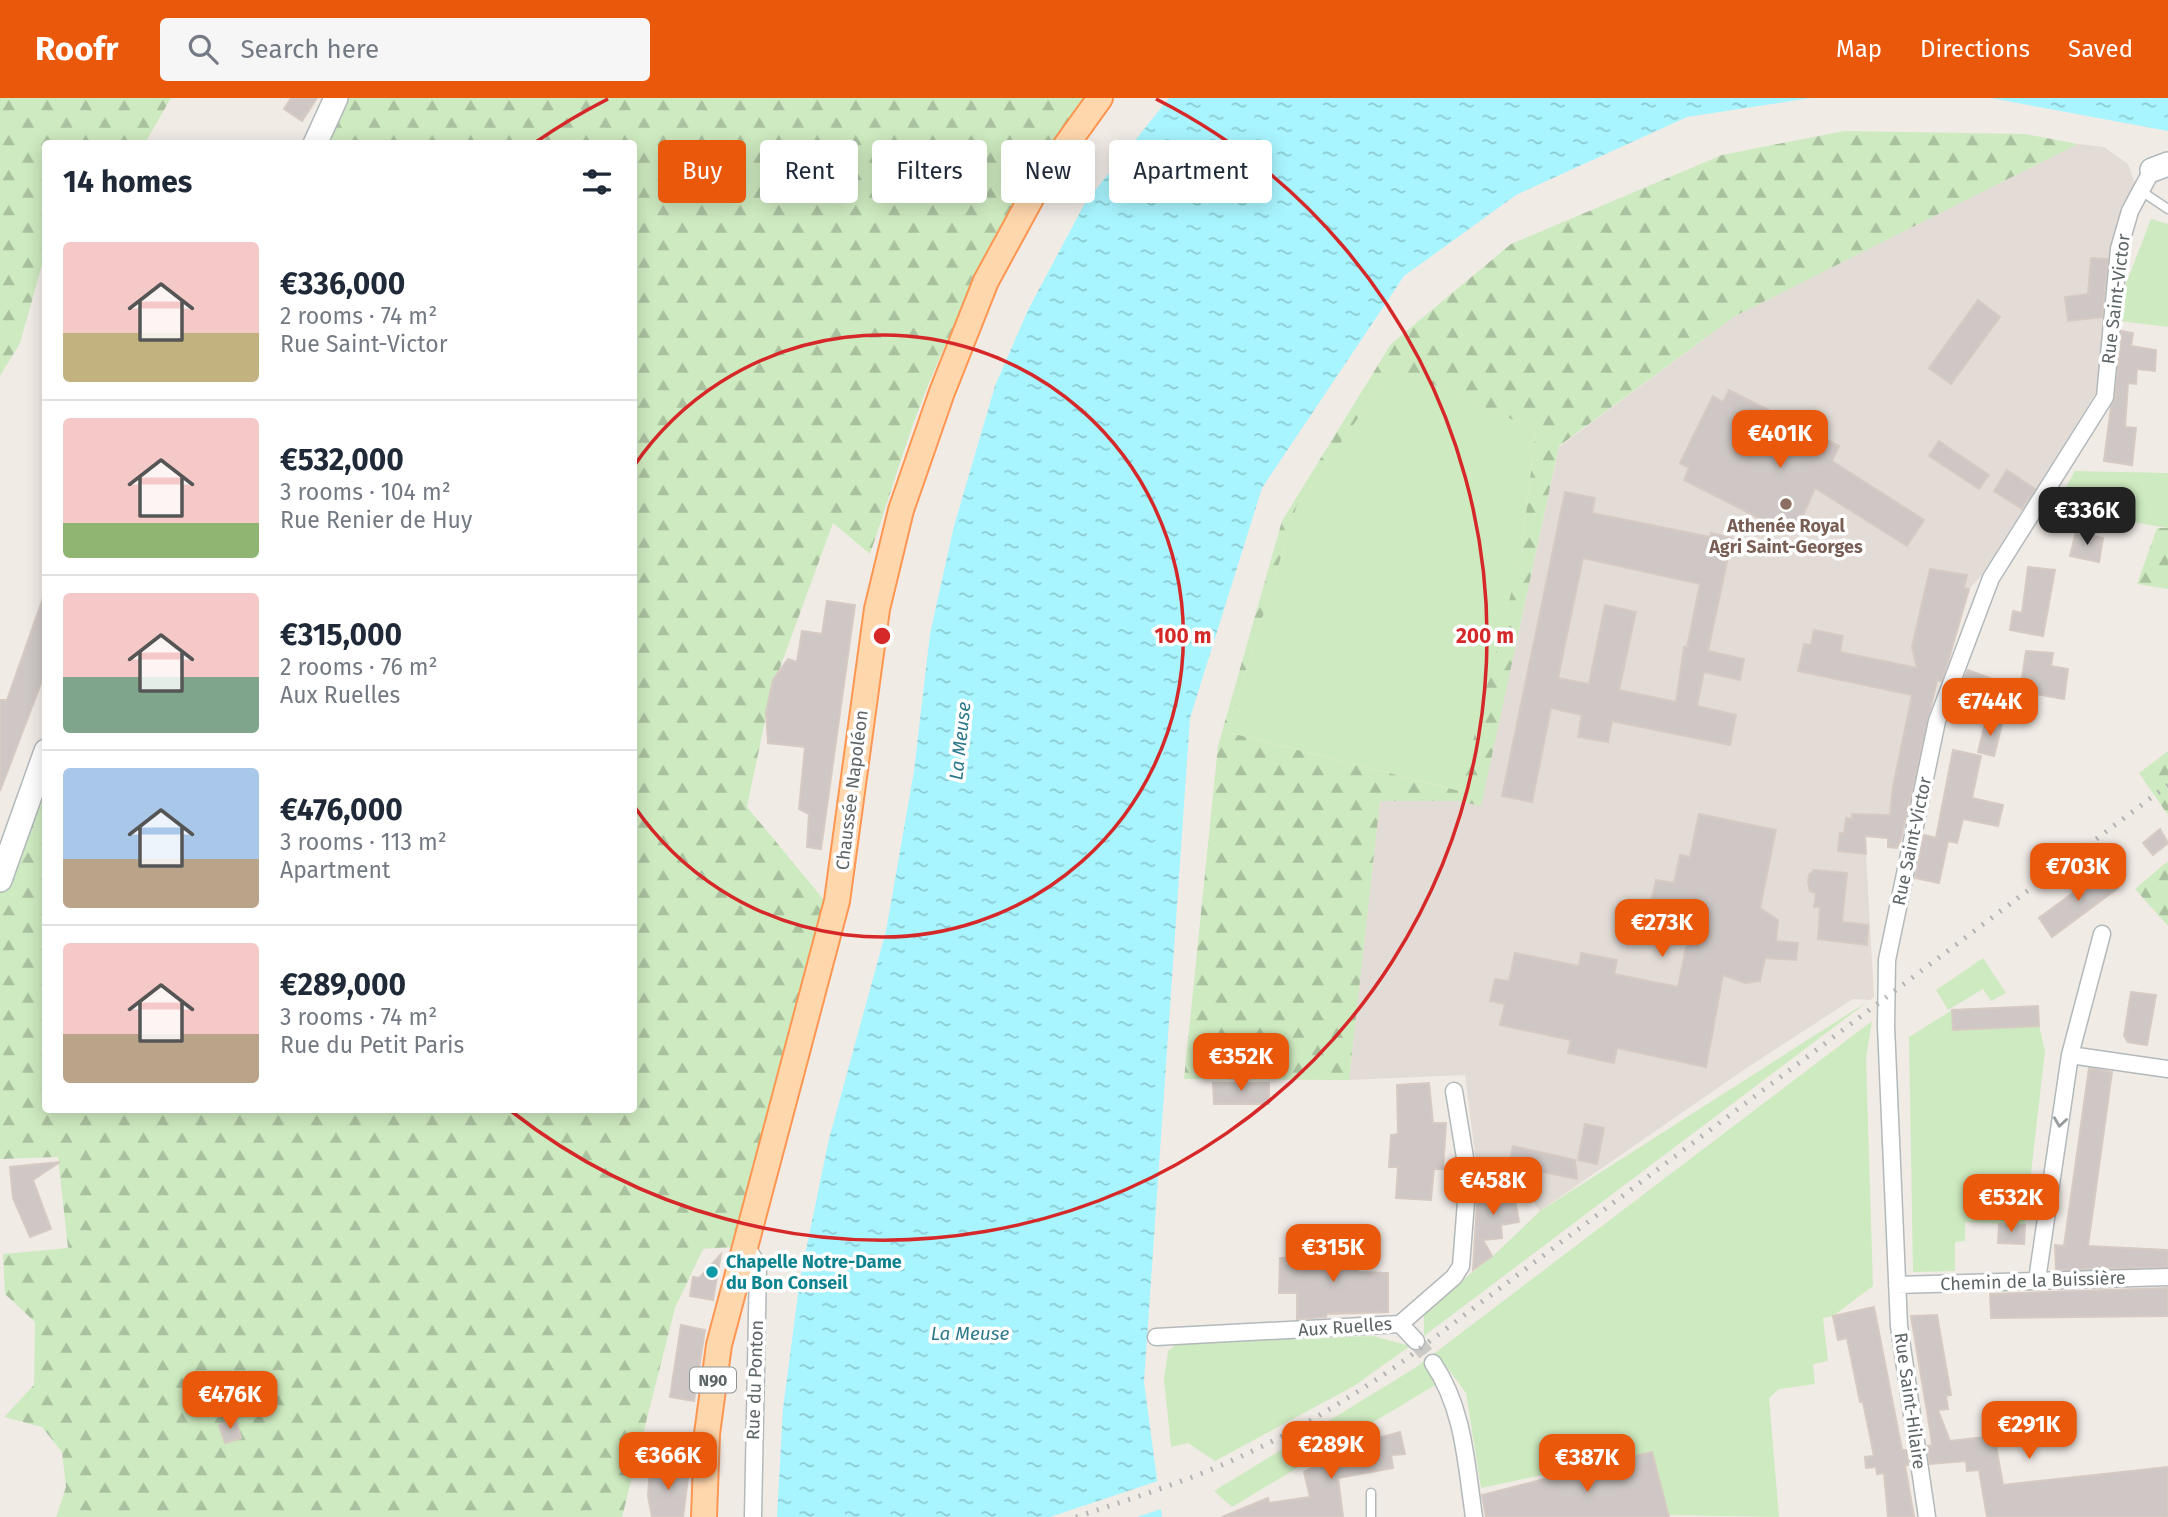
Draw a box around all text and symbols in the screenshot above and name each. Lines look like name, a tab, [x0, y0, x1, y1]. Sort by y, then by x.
search box	[160, 18, 650, 81]
text: Roofr	[35, 29, 118, 69]
icon: search	[184, 30, 222, 68]
text: Search here	[240, 34, 379, 65]
text: Map	[1836, 35, 1882, 63]
text: Directions	[1920, 35, 2030, 63]
text: Saved	[2068, 35, 2133, 63]
chip: Buy	[658, 140, 746, 203]
chip: Rent	[760, 140, 858, 203]
chip: Filters	[872, 140, 987, 203]
chip: New	[1001, 140, 1095, 203]
chip: Apartment	[1109, 140, 1272, 203]
icon: filters	[578, 163, 616, 201]
text: 14 homes	[63, 164, 192, 200]
street label: Rue Saint-Victor	[2097, 233, 2135, 365]
text: €336,000	[280, 266, 405, 302]
icon: home	[119, 270, 203, 354]
text: 2 rooms · 74 m²	[280, 302, 437, 330]
text: Rue Saint-Victor	[280, 330, 448, 358]
pin: €401K	[1731, 410, 1829, 470]
text: €401K	[1748, 419, 1812, 447]
text: €532,000	[280, 442, 404, 478]
icon: home	[119, 446, 203, 530]
text: 3 rooms · 104 m²	[280, 478, 451, 506]
pin: €336K	[2038, 488, 2136, 547]
marker: Athenée Royal Agri Saint-Georges	[1778, 496, 1794, 512]
text: €336K	[2054, 496, 2120, 524]
text: Rue Renier de Huy	[280, 506, 472, 534]
place label: Athenée Royal Agri Saint-Georges	[1708, 515, 1863, 558]
text: €315,000	[280, 617, 402, 653]
icon: home	[119, 621, 203, 705]
text: 100 m	[1154, 623, 1212, 649]
text: 200 m	[1456, 623, 1514, 649]
centre of rings	[870, 624, 894, 648]
text: 2 rooms · 76 m²	[280, 653, 438, 681]
pin: €744K	[1941, 678, 2039, 738]
text: Aux Ruelles	[280, 681, 400, 709]
text: €744K	[1958, 687, 2022, 715]
water label: La Meuse	[944, 701, 976, 781]
street label: Chaussée Napoléon	[831, 709, 873, 871]
street label: Rue Saint-Victor	[1888, 775, 1936, 907]
text: €476,000	[280, 792, 403, 828]
icon: home	[119, 796, 203, 880]
text: 3 rooms · 113 m²	[280, 828, 447, 856]
pin: €703K	[2029, 844, 2127, 903]
text: €703K	[2046, 852, 2110, 880]
text: Apartment	[280, 856, 390, 884]
pin: €273K	[1613, 900, 1711, 959]
text: €273K	[1631, 908, 1693, 936]
text: €289,000	[280, 967, 406, 1003]
icon: home	[119, 971, 203, 1055]
text: 3 rooms · 74 m²	[280, 1003, 437, 1031]
text: Rue du Petit Paris	[280, 1031, 464, 1059]
pin: €352K	[1192, 1034, 1290, 1093]
text: €352K	[1209, 1042, 1273, 1070]
one-way arrow	[2053, 1117, 2068, 1128]
pin: €458K	[1444, 1158, 1542, 1217]
text: €458K	[1460, 1166, 1526, 1194]
pin: €532K	[1962, 1174, 2060, 1234]
text: €532K	[1979, 1183, 2043, 1211]
pin: €315K	[1284, 1224, 1382, 1284]
text: €315K	[1302, 1233, 1364, 1261]
place label: Chapelle Notre-Dame du Bon Conseil	[726, 1251, 902, 1294]
marker: Chapelle Notre-Dame du Bon Conseil	[704, 1264, 720, 1280]
street label: Chemin de la Buissière	[1940, 1267, 2126, 1295]
street label: Aux Ruelles	[1297, 1313, 1393, 1341]
street label: Rue du Ponton	[742, 1320, 768, 1440]
water label: La Meuse	[931, 1322, 1009, 1345]
street label: Rue Saint-Hilaire	[1890, 1331, 1930, 1471]
road number: N90	[690, 1368, 736, 1392]
pin: €476K	[181, 1372, 279, 1431]
text: €476K	[198, 1380, 262, 1408]
pin: €291K	[1980, 1402, 2078, 1461]
text: €291K	[1998, 1410, 2060, 1438]
pin: €289K	[1282, 1422, 1380, 1481]
text: €289K	[1298, 1430, 1364, 1458]
pin: €366K	[619, 1432, 717, 1492]
pin: €387K	[1538, 1434, 1636, 1494]
text: €366K	[635, 1441, 701, 1469]
text: €387K	[1555, 1443, 1619, 1471]

